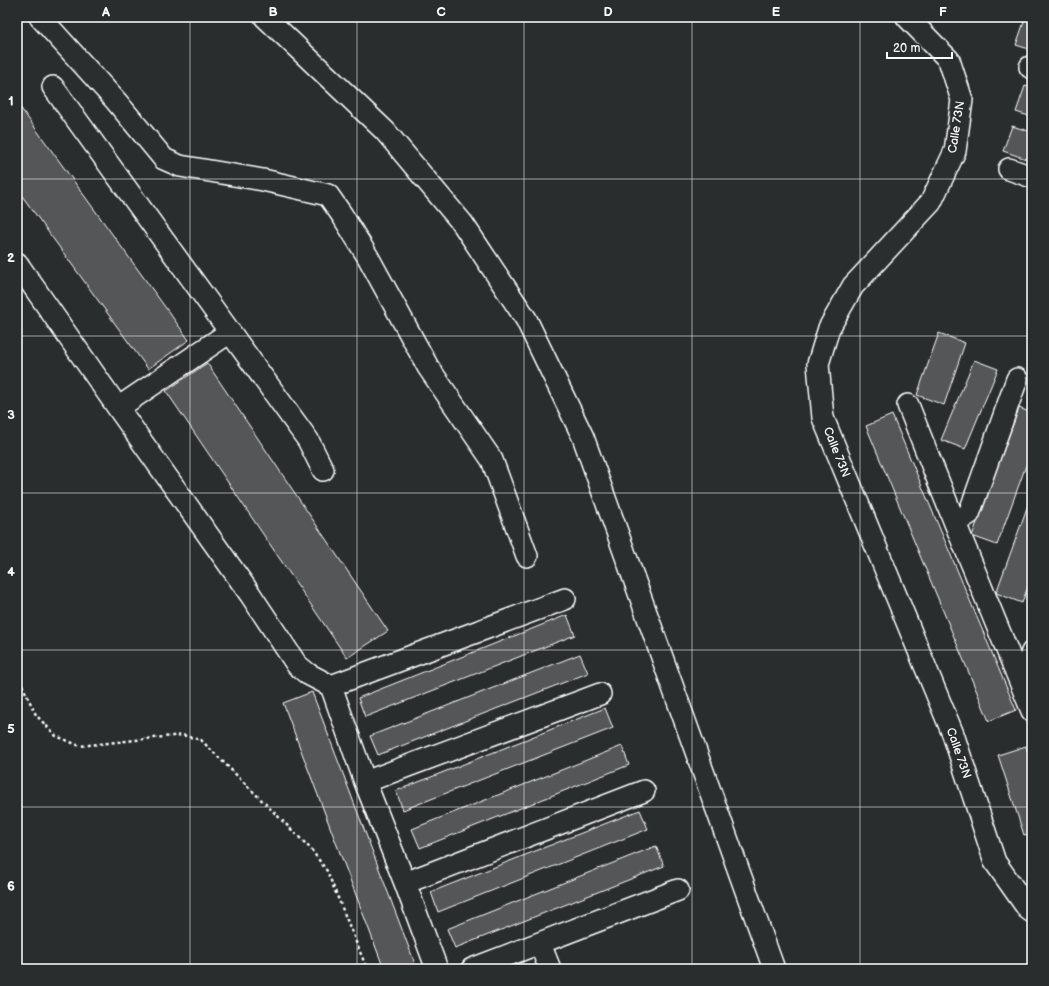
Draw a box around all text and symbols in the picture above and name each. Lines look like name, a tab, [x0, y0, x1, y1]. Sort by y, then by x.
text: A	[101, 4, 110, 20]
text: B	[268, 4, 278, 20]
text: C	[436, 4, 446, 20]
text: D	[603, 4, 613, 20]
text: E	[772, 4, 781, 20]
text: F	[939, 4, 947, 20]
scale bar	[887, 34, 952, 60]
text: 20 m	[893, 41, 920, 56]
text: 1	[8, 93, 14, 109]
street label: Calle 73N	[945, 100, 968, 154]
text: 2	[7, 250, 15, 266]
text: 3	[7, 407, 15, 423]
street label: Calle 73N	[820, 425, 853, 480]
text: 4	[7, 564, 15, 580]
text: 5	[7, 721, 15, 737]
street label: Calle 73N	[943, 726, 974, 781]
text: 6	[7, 878, 15, 894]

